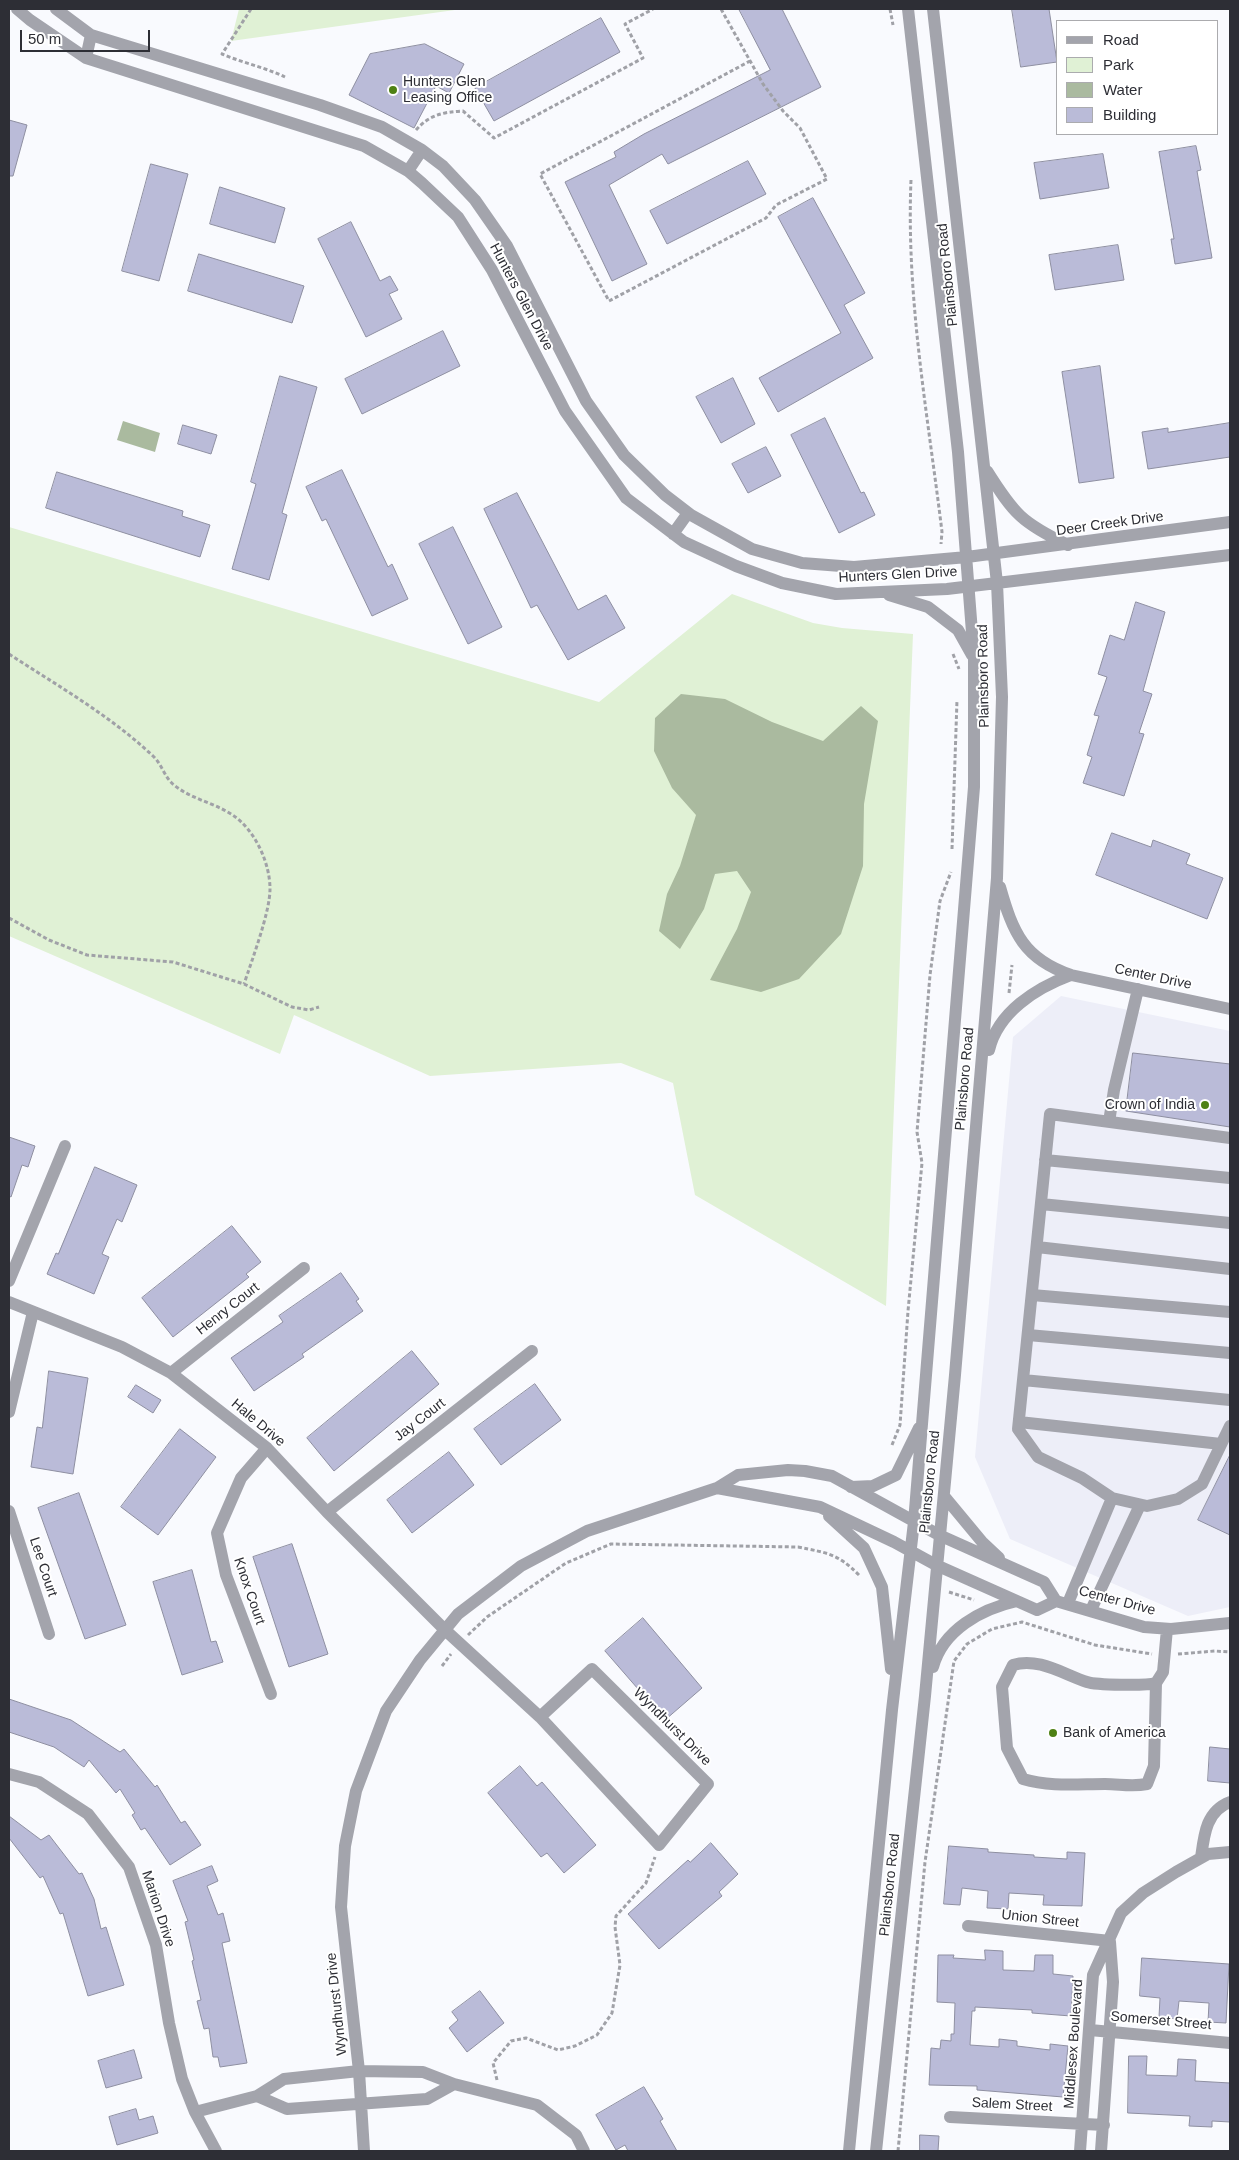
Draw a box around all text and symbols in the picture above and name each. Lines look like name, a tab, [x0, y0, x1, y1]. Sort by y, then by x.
scale bar	[22, 20, 152, 52]
legend	[1056, 20, 1219, 135]
text: 50 m	[28, 30, 61, 47]
text: Road	[1103, 31, 1139, 48]
text: Park	[1103, 56, 1134, 73]
place label: Hunters Glen Leasing Office	[403, 74, 492, 106]
text: Water	[1103, 81, 1142, 98]
marker: Hunters Glen Leasing Office	[387, 84, 399, 96]
text: Building	[1103, 106, 1156, 123]
street label: Plainsboro Road	[934, 223, 962, 327]
street label: Hunters Glen Drive	[486, 241, 556, 353]
street label: Deer Creek Drive	[1055, 508, 1165, 540]
street label: Hunters Glen Drive	[838, 563, 958, 587]
street label: Plainsboro Road	[975, 624, 993, 728]
street label: Center Drive	[1113, 961, 1193, 993]
street label: Plainsboro Road	[952, 1027, 978, 1131]
place label: Crown of India	[1105, 1097, 1195, 1113]
marker: Crown of India	[1199, 1099, 1211, 1111]
street label: Henry Court	[193, 1279, 263, 1339]
street label: Jay Court	[391, 1395, 449, 1445]
street label: Hale Drive	[228, 1396, 288, 1450]
street label: Plainsboro Road	[916, 1430, 944, 1534]
street label: Lee Court	[26, 1535, 60, 1599]
street label: Knox Court	[230, 1555, 268, 1627]
street label: Center Drive	[1077, 1583, 1157, 1619]
street label: Wyndhurst Drive	[630, 1685, 714, 1769]
place label: Bank of America	[1063, 1725, 1166, 1741]
marker: Bank of America	[1047, 1727, 1059, 1739]
street label: Plainsboro Road	[876, 1833, 904, 1937]
street label: Marion Drive	[138, 1869, 178, 1949]
street label: Union Street	[1000, 1907, 1080, 1931]
street label: Wyndhurst Drive	[323, 1952, 351, 2056]
street label: Middlesex Boulevard	[1061, 1979, 1087, 2109]
street label: Somerset Street	[1110, 2008, 1212, 2034]
street label: Salem Street	[971, 2094, 1053, 2116]

